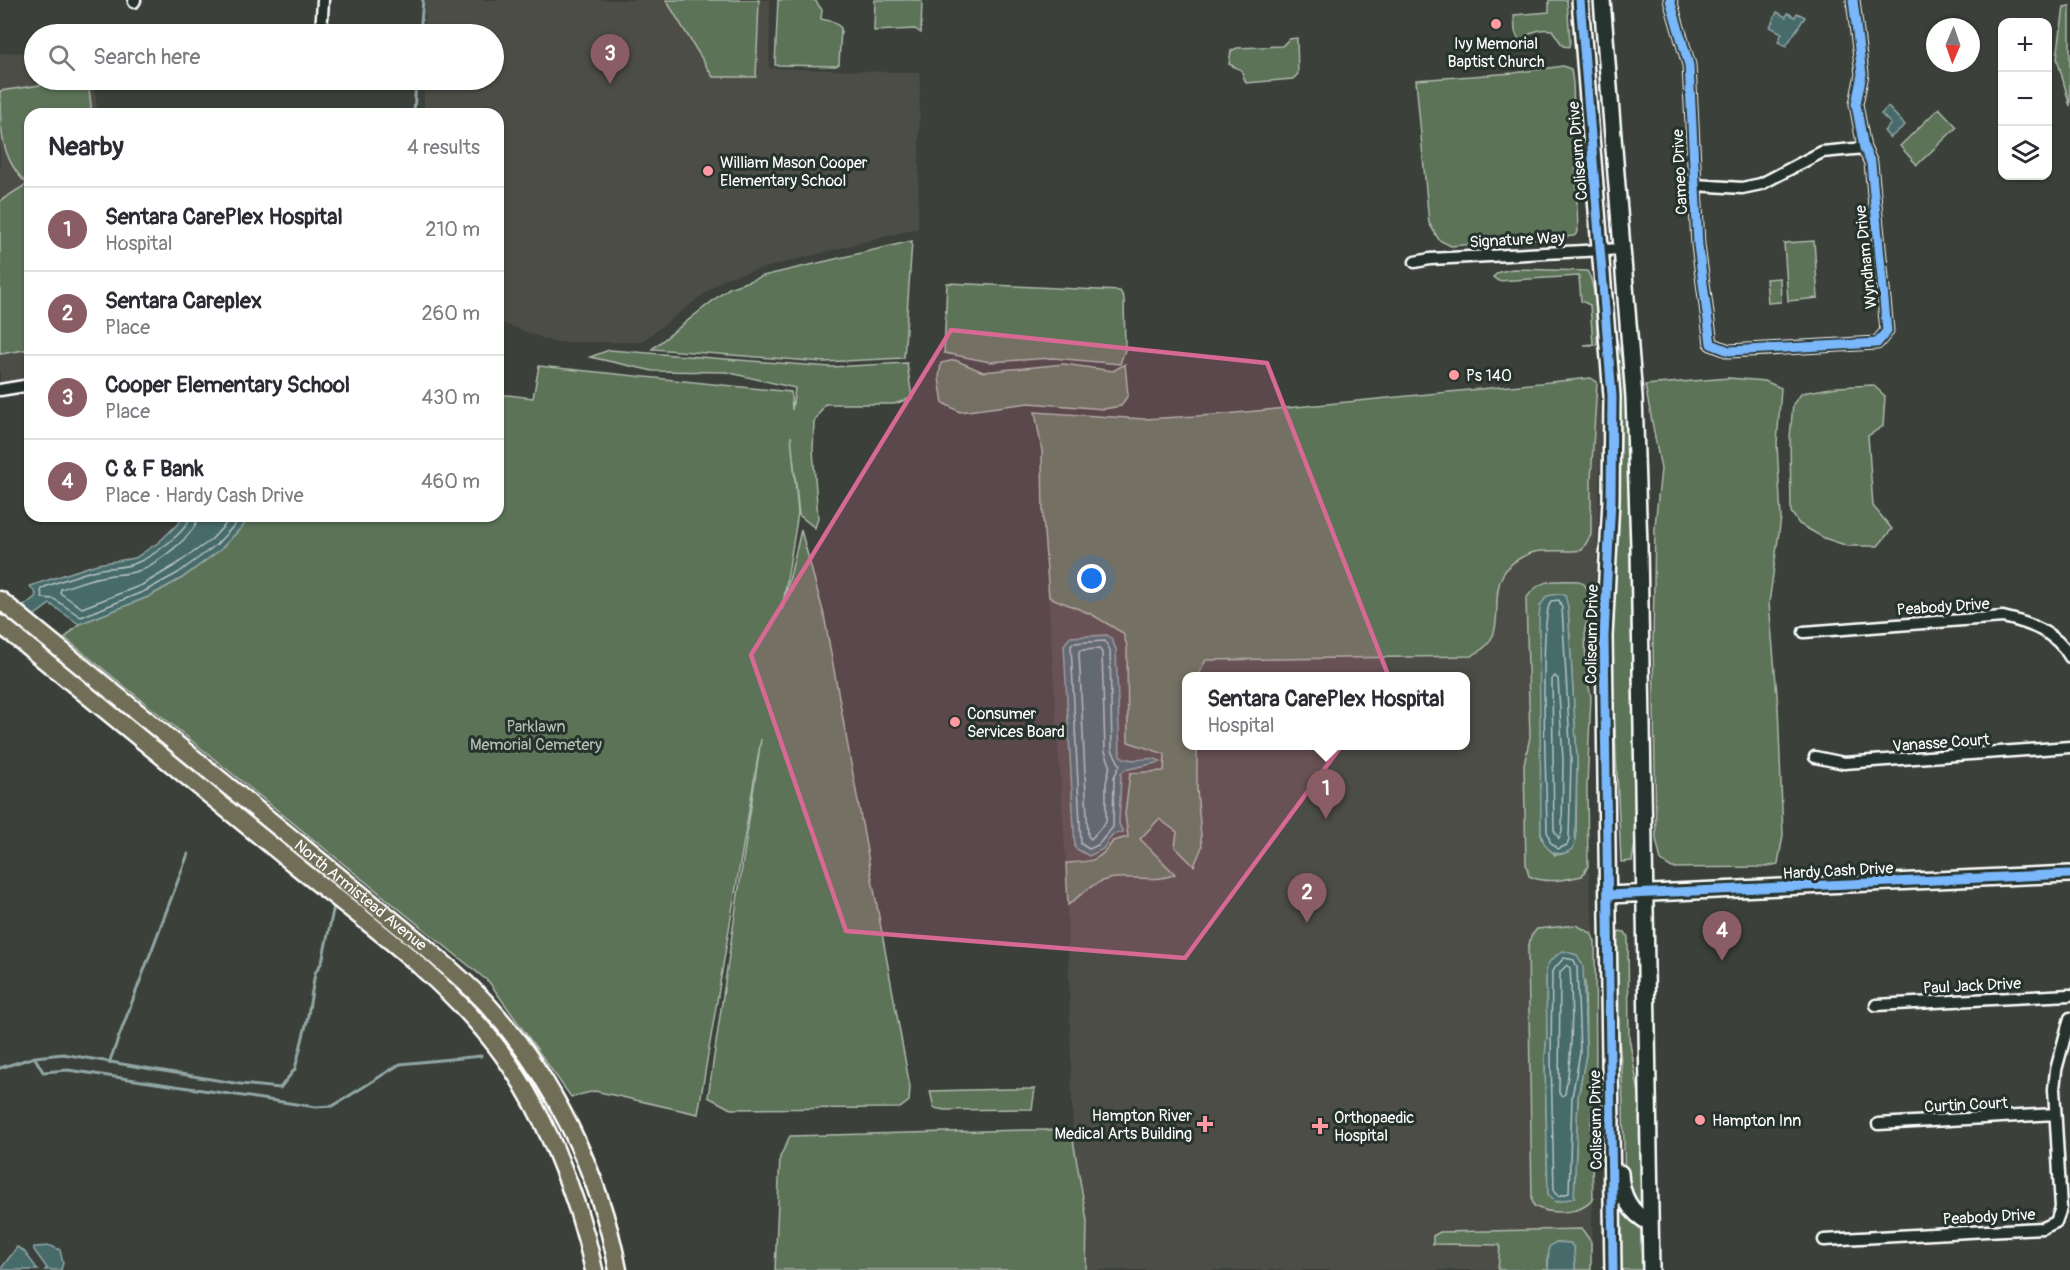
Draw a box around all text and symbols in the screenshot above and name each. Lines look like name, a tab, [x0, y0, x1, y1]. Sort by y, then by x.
marker: Ivy Memorial Baptist Church	[1489, 17, 1503, 31]
north arrow	[1926, 18, 1980, 72]
map controls	[1998, 18, 2052, 180]
button: +	[1998, 18, 2052, 72]
search box	[24, 24, 504, 90]
pin: 3	[590, 34, 630, 84]
place label: Ivy Memorial Baptist Church	[1447, 34, 1545, 72]
icon: search	[45, 41, 78, 74]
text: Search here	[93, 43, 200, 71]
button: −	[1998, 72, 2052, 126]
street label: Coliseum Drive	[1564, 100, 1592, 201]
button: layers	[1998, 126, 2052, 180]
street label: Cameo Drive	[1668, 129, 1692, 215]
text: Nearby	[48, 131, 124, 163]
text: 4 results	[407, 135, 480, 160]
place label: William Mason Cooper Elementary School	[720, 153, 868, 191]
marker: William Mason Cooper Elementary School	[701, 164, 715, 178]
text: Sentara CarePlex Hospital	[105, 203, 343, 231]
street label: Wyndham Drive	[1851, 204, 1881, 310]
text: 1	[64, 217, 71, 242]
text: 210 m	[425, 217, 480, 242]
street label: Signature Way	[1469, 228, 1565, 252]
text: Hospital	[105, 231, 172, 256]
text: Sentara Careplex	[105, 287, 262, 315]
text: 2	[62, 301, 73, 326]
text: 260 m	[421, 301, 480, 326]
text: Place	[105, 315, 150, 340]
place label: Ps 140	[1466, 366, 1512, 386]
marker: Ps 140	[1447, 368, 1461, 382]
text: Cooper Elementary School	[105, 371, 350, 399]
text: 3	[62, 385, 73, 410]
text: 430 m	[421, 385, 480, 410]
text: Place	[105, 399, 150, 424]
text: C & F Bank	[105, 455, 204, 483]
text: 4	[62, 469, 73, 494]
text: 460 m	[421, 469, 480, 494]
text: Place · Hardy Cash Drive	[105, 483, 304, 508]
your location	[1077, 564, 1106, 593]
street label: Coliseum Drive	[1581, 584, 1603, 684]
street label: Peabody Drive	[1896, 594, 1990, 620]
popup	[1182, 672, 1470, 750]
text: Sentara CarePlex Hospital	[1207, 685, 1445, 713]
place label: Consumer Services Board	[967, 704, 1065, 742]
text: Hospital	[1207, 713, 1275, 738]
marker: Consumer Services Board	[948, 715, 962, 729]
park label: Parklawn Memorial Cemetery	[470, 717, 602, 755]
street label: Vanasse Court	[1892, 730, 1991, 756]
pin: 1	[1306, 770, 1346, 819]
street label: North Armistead Avenue	[290, 835, 431, 955]
street label: Hardy Cash Drive	[1782, 858, 1894, 884]
pin: 2	[1288, 874, 1326, 923]
pin: 4	[1702, 912, 1742, 961]
street label: Paul Jack Drive	[1923, 973, 2022, 999]
street label: Coliseum Drive	[1585, 1070, 1607, 1170]
street label: Curtin Court	[1924, 1093, 2009, 1117]
place label: Hampton River Medical Arts Building	[1054, 1106, 1192, 1144]
place label: Orthopaedic Hospital	[1334, 1108, 1414, 1146]
place label: Hampton Inn	[1712, 1111, 1801, 1131]
marker: Hampton Inn	[1693, 1113, 1707, 1127]
marker: Hampton River Medical Arts Building	[1196, 1115, 1214, 1133]
marker: Orthopaedic Hospital	[1311, 1117, 1329, 1135]
street label: Peabody Drive	[1942, 1205, 2036, 1229]

